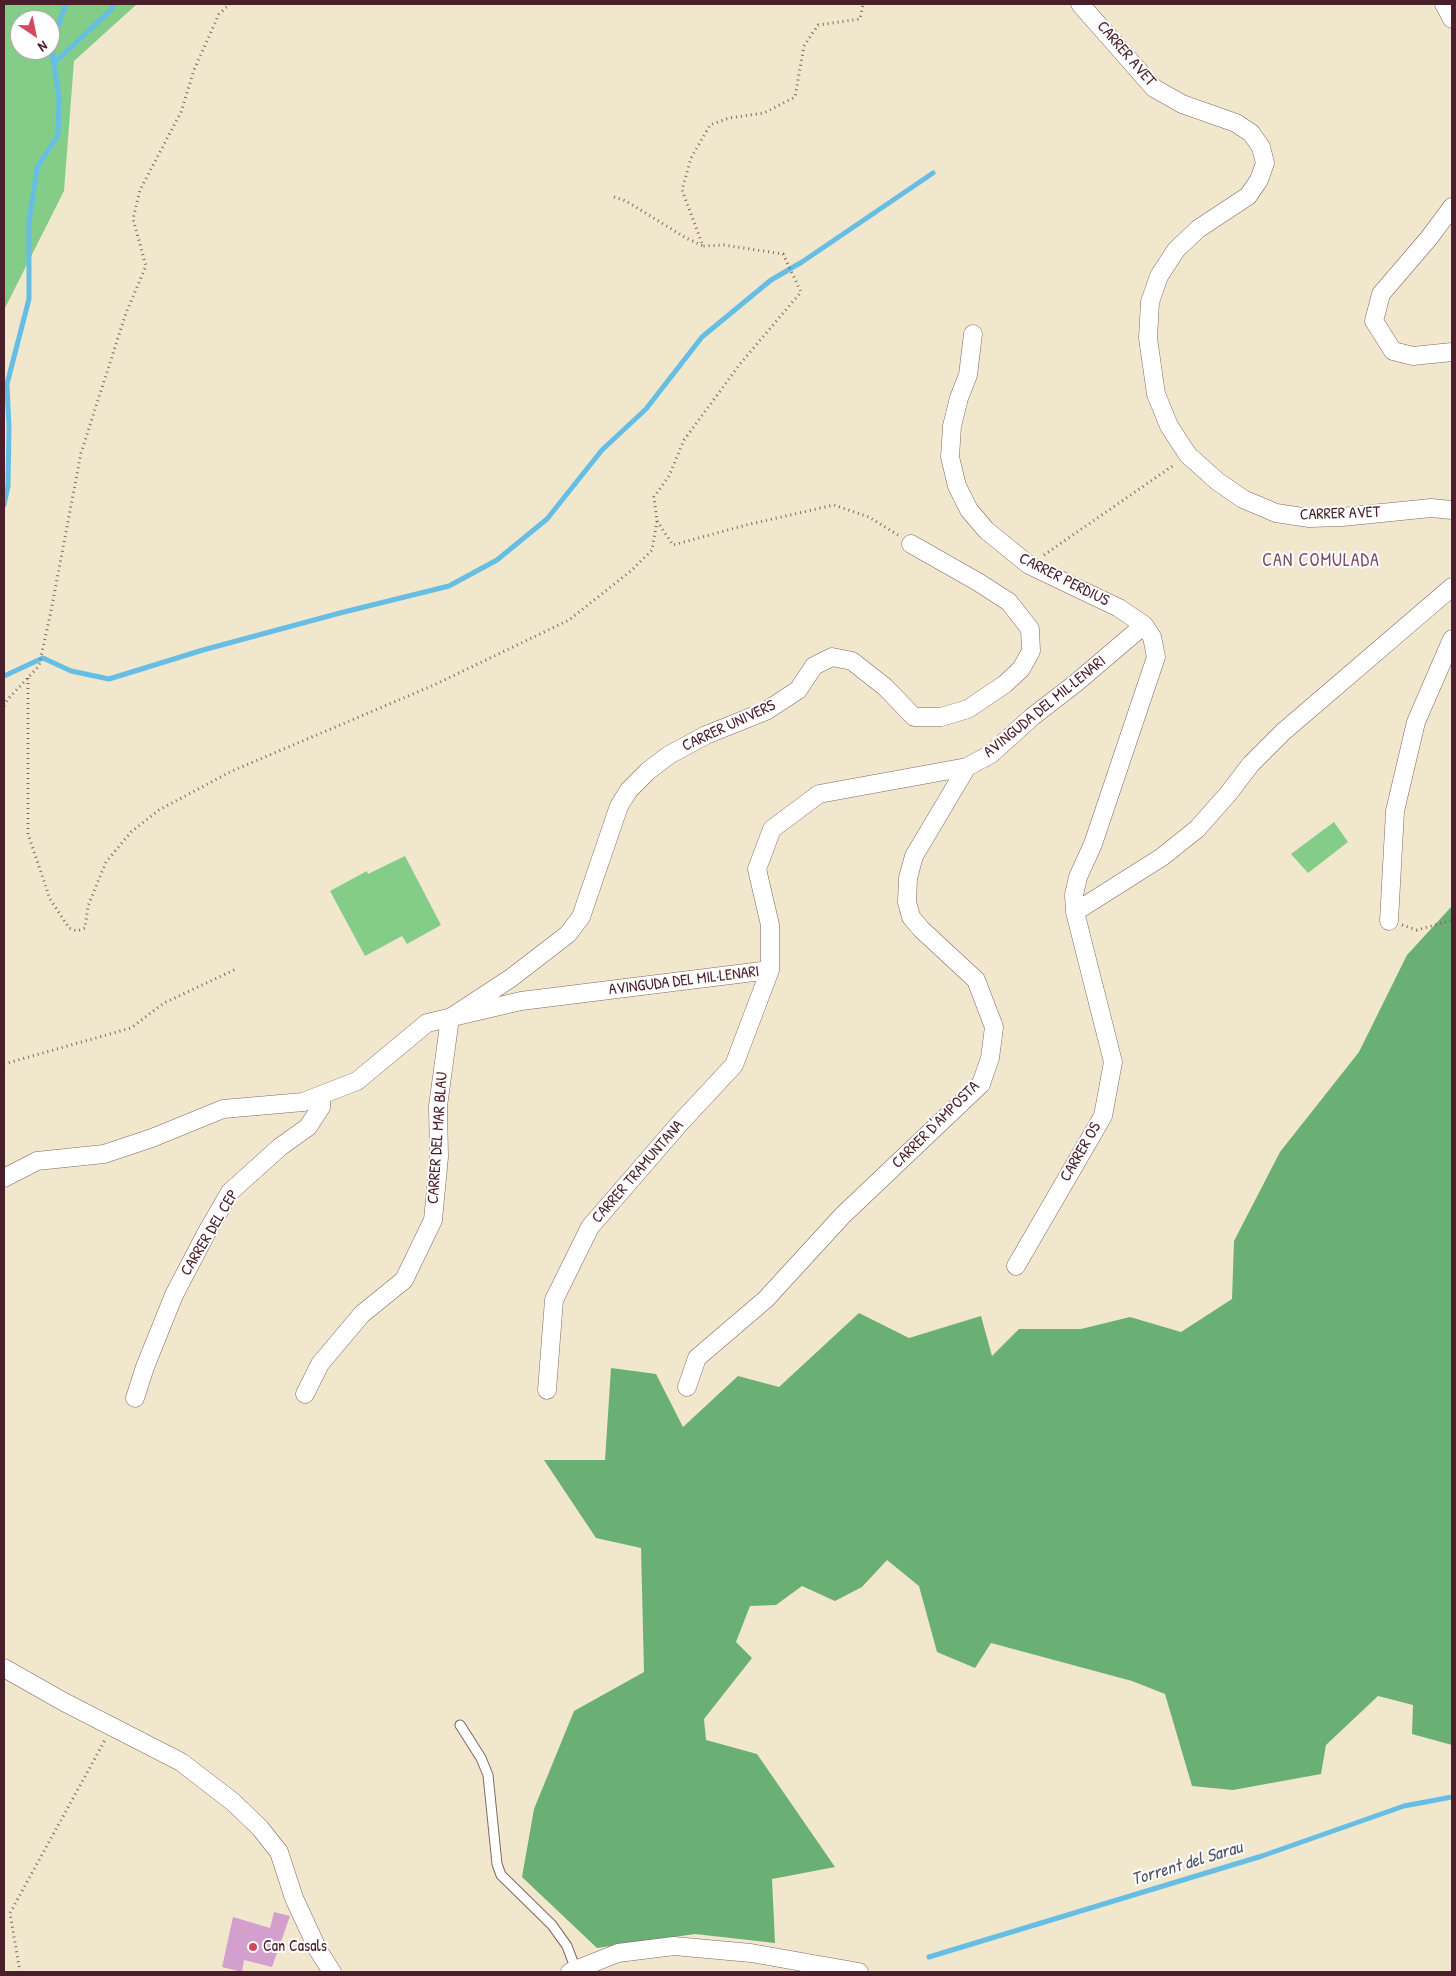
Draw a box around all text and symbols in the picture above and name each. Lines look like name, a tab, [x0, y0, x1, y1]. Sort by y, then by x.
north arrow	[10, 10, 60, 60]
street label: CARRER AVET	[1092, 17, 1160, 91]
text: N	[35, 37, 52, 57]
street label: CARRER AVET	[1299, 503, 1381, 525]
street label: CARRER PERDIUS	[1016, 549, 1112, 611]
district label: CAN COMULADA	[1261, 550, 1381, 572]
street label: AVINGUDA DEL MIL·LENARI	[980, 652, 1110, 762]
street label: CARRER UNIVERS	[679, 696, 779, 756]
street label: AVINGUDA DEL MIL·LENARI	[608, 962, 760, 1000]
street label: CARRER DEL MAR BLAU	[424, 1071, 452, 1205]
street label: CARRER D'AMPOSTA	[888, 1077, 984, 1173]
street label: CARRER TRAMUNTANA	[588, 1117, 688, 1227]
street label: CARRER OS	[1056, 1119, 1106, 1185]
street label: CARRER DEL CEP	[177, 1187, 243, 1279]
water label: Torrent del Sarau	[1129, 1837, 1245, 1891]
place label: Can Casals	[263, 1937, 327, 1957]
marker: Can Casals	[247, 1941, 259, 1953]

